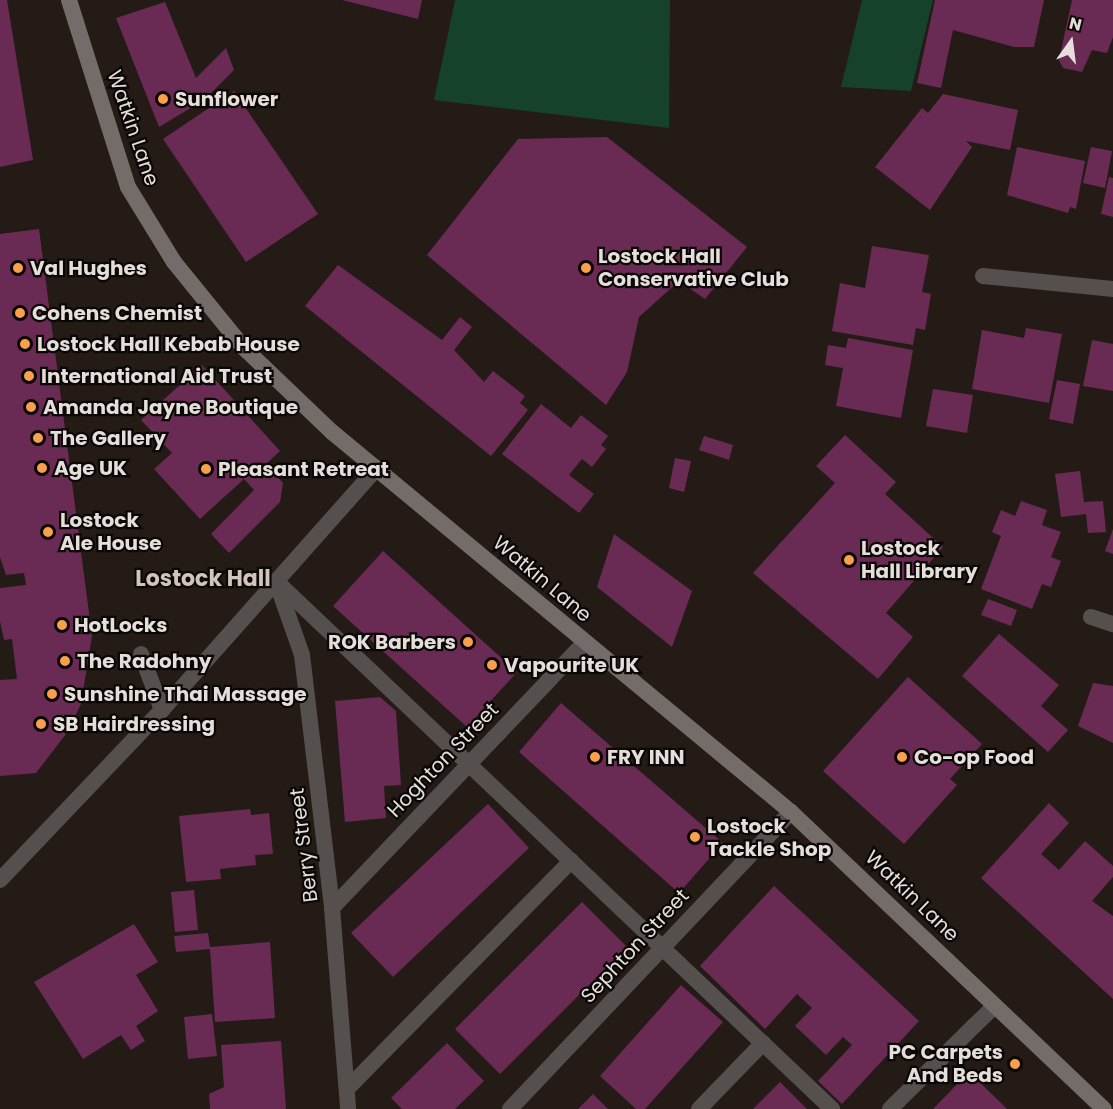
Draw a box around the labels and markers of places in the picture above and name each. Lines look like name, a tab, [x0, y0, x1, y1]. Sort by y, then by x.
place label: Sunflower	[175, 87, 278, 111]
marker: Sunflower	[156, 92, 170, 106]
place label: Lostock Hall Conservative Club	[598, 244, 789, 291]
place label: Val Hughes	[30, 256, 147, 280]
marker: Val Hughes	[11, 261, 25, 275]
marker: Lostock Hall Conservative Club	[579, 261, 593, 275]
place label: Cohens Chemist	[32, 301, 202, 325]
marker: Cohens Chemist	[13, 306, 27, 320]
place label: Lostock Hall Kebab House	[37, 332, 300, 356]
marker: Lostock Hall Kebab House	[18, 337, 32, 351]
place label: International Aid Trust	[41, 364, 272, 388]
marker: International Aid Trust	[22, 369, 36, 383]
place label: Amanda Jayne Boutique	[43, 395, 298, 419]
marker: Amanda Jayne Boutique	[24, 400, 38, 414]
place label: The Gallery	[50, 426, 166, 450]
marker: The Gallery	[31, 431, 45, 445]
place label: Age UK	[54, 456, 127, 480]
place label: Pleasant Retreat	[218, 457, 389, 481]
marker: Age UK	[35, 461, 49, 475]
marker: Pleasant Retreat	[199, 462, 213, 476]
place label: Lostock Ale House	[60, 508, 162, 555]
marker: Lostock Ale House	[41, 525, 55, 539]
place label: Lostock Hall Library	[861, 536, 978, 583]
marker: Lostock Hall Library	[842, 553, 856, 567]
place label: HotLocks	[74, 613, 167, 637]
marker: HotLocks	[55, 618, 69, 632]
place label: ROK Barbers	[328, 630, 456, 654]
marker: ROK Barbers	[461, 635, 475, 649]
place label: The Radohny	[77, 649, 211, 673]
place label: Vapourite UK	[504, 653, 639, 677]
marker: The Radohny	[58, 654, 72, 668]
marker: Vapourite UK	[485, 658, 499, 672]
place label: Sunshine Thai Massage	[64, 682, 307, 706]
marker: Sunshine Thai Massage	[45, 687, 59, 701]
place label: SB Hairdressing	[53, 712, 215, 736]
marker: SB Hairdressing	[34, 717, 48, 731]
place label: FRY INN	[607, 745, 685, 769]
place label: Co-op Food	[914, 745, 1034, 769]
marker: FRY INN	[588, 750, 602, 764]
marker: Co-op Food	[895, 750, 909, 764]
place label: Lostock Tackle Shop	[707, 814, 831, 861]
marker: Lostock Tackle Shop	[688, 830, 702, 844]
place label: PC Carpets And Beds	[888, 1040, 1003, 1087]
marker: PC Carpets And Beds	[1008, 1057, 1022, 1071]

